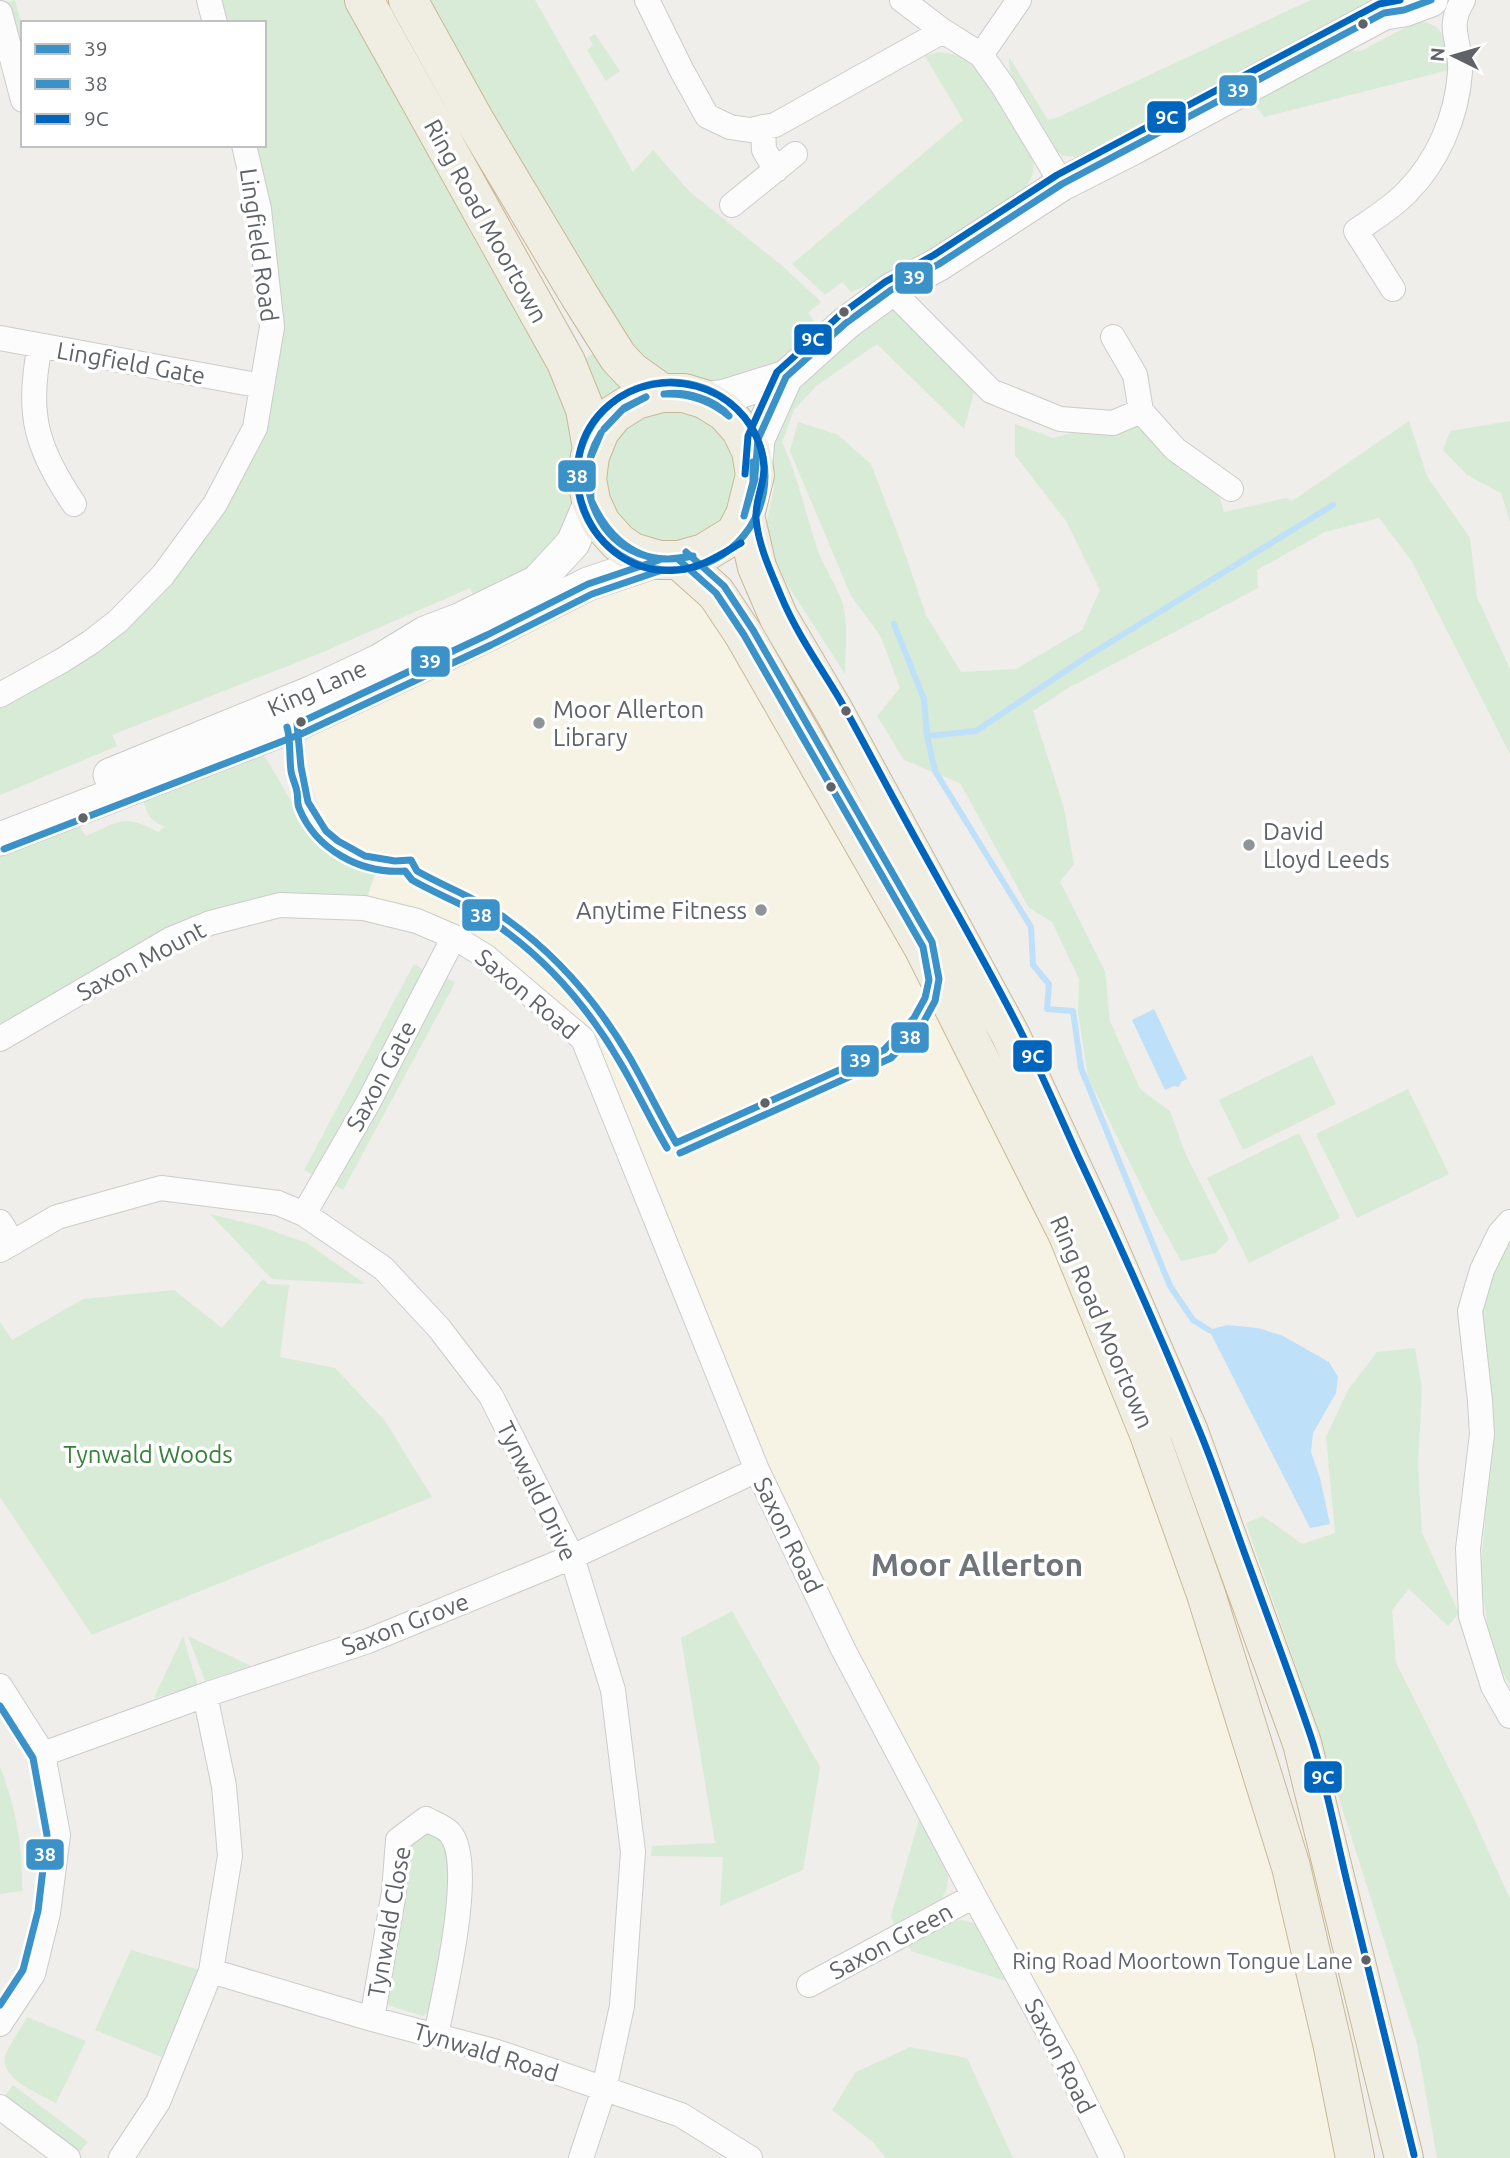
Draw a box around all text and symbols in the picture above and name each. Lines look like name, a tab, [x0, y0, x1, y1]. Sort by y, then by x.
unlabelled marker	[1356, 17, 1370, 31]
legend	[21, 21, 266, 147]
north arrow	[1419, 21, 1489, 91]
text: 39	[84, 36, 108, 60]
text: N	[1425, 46, 1449, 63]
text: 38	[84, 71, 108, 95]
line badge: 39	[1218, 74, 1258, 107]
text: 39	[1227, 79, 1249, 101]
line badge: 9C	[1146, 100, 1187, 134]
text: 9C	[84, 106, 109, 130]
text: 9C	[1156, 106, 1178, 128]
street label: Ring Road Moortown	[419, 115, 553, 327]
street label: Lingfield Road	[235, 166, 283, 324]
line badge: 39	[894, 261, 934, 295]
text: 39	[903, 266, 925, 288]
unlabelled marker	[837, 305, 851, 319]
line badge: 9C	[793, 323, 833, 356]
text: 9C	[802, 328, 824, 350]
street label: Lingfield Gate	[55, 337, 207, 389]
line badge: 38	[557, 459, 597, 493]
text: 38	[566, 465, 588, 487]
line badge: 39	[410, 645, 451, 678]
text: 39	[419, 650, 441, 672]
street label: King Lane	[263, 654, 371, 722]
place label: Moor Allerton Library	[553, 696, 704, 751]
unlabelled marker	[839, 704, 853, 718]
unlabelled marker	[294, 715, 308, 729]
marker: Moor Allerton Library	[531, 715, 547, 731]
unlabelled marker	[824, 780, 838, 794]
unlabelled marker	[76, 811, 90, 825]
place label: David Lloyd Leeds	[1263, 818, 1390, 873]
marker: David Lloyd Leeds	[1241, 837, 1257, 853]
place label: Anytime Fitness	[576, 897, 747, 924]
line badge: 38	[461, 898, 501, 932]
marker: Anytime Fitness	[753, 902, 769, 918]
text: 38	[470, 904, 492, 926]
street label: Saxon Mount	[72, 916, 210, 1006]
street label: Saxon Road	[470, 943, 584, 1045]
street label: Saxon Gate	[341, 1016, 421, 1136]
line badge: 38	[890, 1021, 930, 1054]
text: 38	[899, 1026, 921, 1048]
line badge: 9C	[1012, 1039, 1053, 1073]
line badge: 39	[840, 1044, 880, 1078]
text: 9C	[1022, 1045, 1044, 1067]
text: 39	[849, 1049, 871, 1071]
unlabelled marker	[758, 1096, 772, 1110]
street label: Ring Road Moortown	[1045, 1212, 1159, 1432]
street label: Tynwald Drive	[492, 1417, 582, 1565]
park label: Tynwald Woods	[63, 1441, 233, 1468]
street label: Saxon Road	[748, 1473, 828, 1597]
district label: Moor Allerton	[871, 1546, 1083, 1582]
street label: Saxon Grove	[338, 1587, 472, 1661]
line badge: 9C	[1303, 1760, 1343, 1794]
text: 9C	[1312, 1766, 1334, 1788]
line badge: 38	[25, 1838, 65, 1871]
text: 38	[34, 1843, 56, 1865]
street label: Tynwald Close	[362, 1844, 416, 2000]
street label: Saxon Green	[825, 1897, 957, 1985]
place label: Ring Road Moortown Tongue Lane	[1012, 1948, 1353, 1973]
marker: Ring Road Moortown Tongue Lane	[1359, 1953, 1373, 1967]
street label: Saxon Road	[1020, 1994, 1100, 2118]
street label: Tynwald Road	[410, 2017, 562, 2087]

